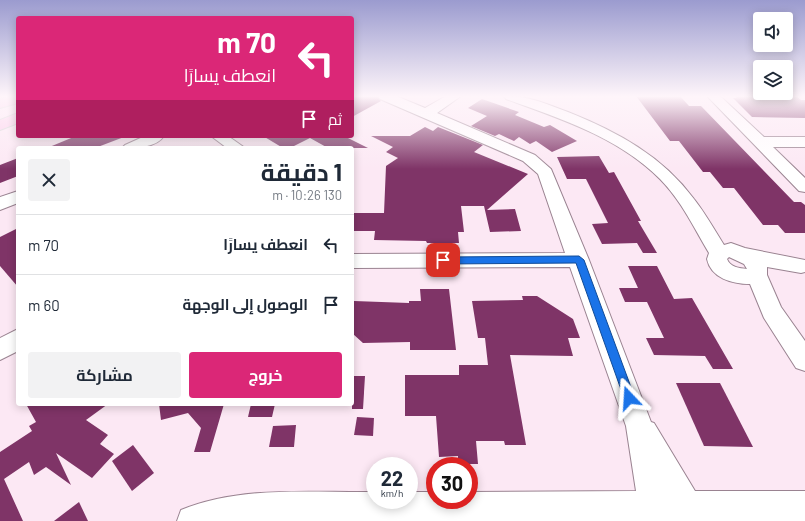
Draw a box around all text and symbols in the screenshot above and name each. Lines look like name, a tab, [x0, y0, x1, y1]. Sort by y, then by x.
map controls	[753, 12, 793, 100]
button: sound	[753, 12, 793, 52]
text: 70 m	[217, 25, 276, 59]
icon: left	[290, 32, 342, 84]
button: layers	[753, 60, 793, 100]
text: انعطف يسارًا	[184, 64, 276, 86]
icon: arrive	[298, 108, 320, 130]
text: ثم	[328, 110, 342, 128]
text: 1 دقيقة	[261, 157, 342, 186]
button: close	[28, 159, 70, 201]
text: 130 m · 10:26	[272, 187, 342, 203]
icon: left	[320, 234, 342, 256]
text: انعطف يسارًا	[223, 235, 308, 253]
text: 70 m	[28, 236, 59, 254]
pin	[426, 243, 460, 277]
icon: arrive	[432, 249, 454, 271]
icon: arrive	[320, 294, 342, 316]
text: الوصول إلى الوجهة	[182, 295, 308, 313]
text: 60 m	[28, 296, 60, 314]
button: مشاركة	[28, 352, 181, 398]
button: خروج	[189, 352, 342, 398]
position arrow	[608, 377, 650, 419]
speed limit sign: 30	[426, 457, 478, 509]
text: 22	[381, 466, 403, 490]
text: km/h	[381, 487, 403, 499]

